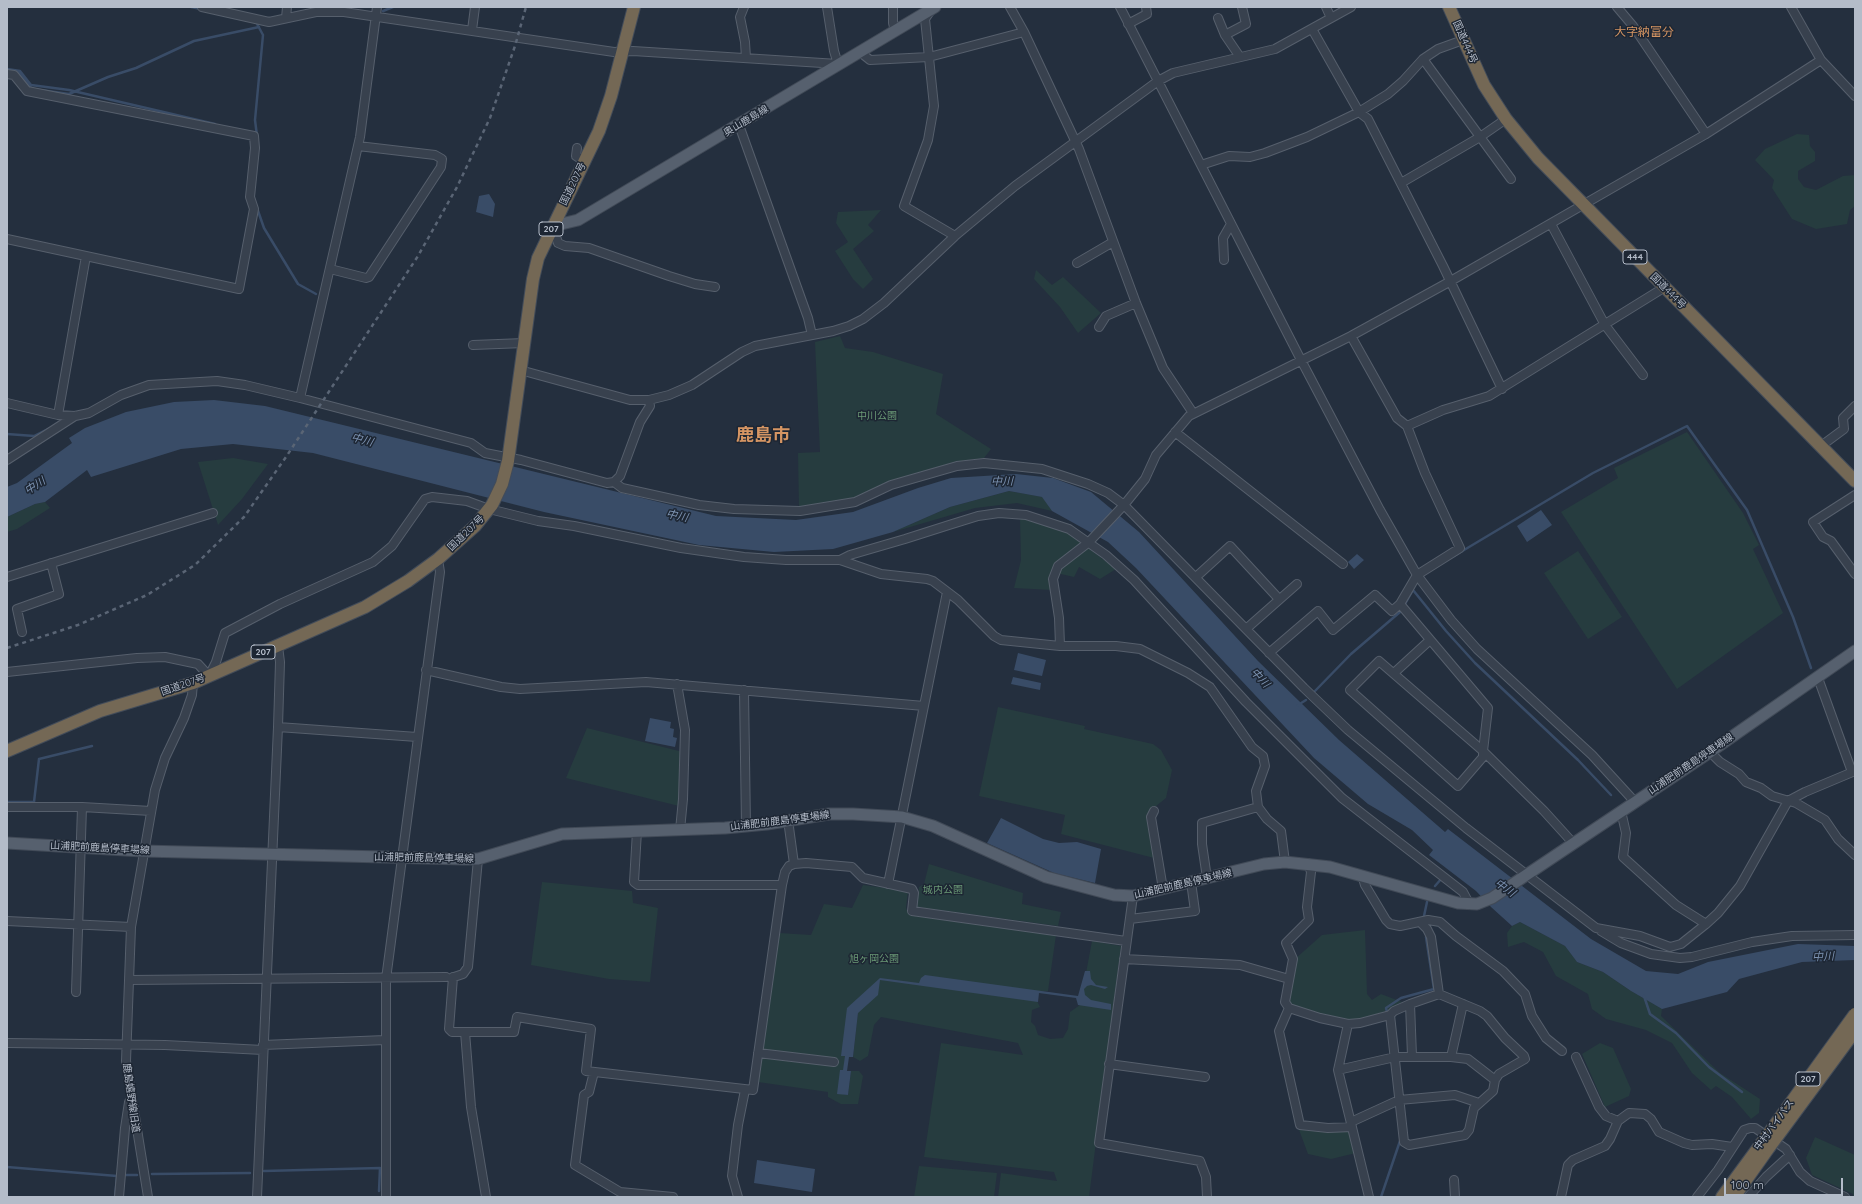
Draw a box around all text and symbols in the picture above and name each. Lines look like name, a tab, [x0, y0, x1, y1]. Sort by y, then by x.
street label: 国道444号	[1450, 19, 1480, 65]
district label: 大字納富分	[1614, 25, 1674, 39]
street label: 奥山鹿島線	[721, 103, 771, 139]
street label: 国道207号	[558, 161, 588, 207]
road number: 207	[539, 222, 563, 236]
road number: 444	[1623, 250, 1647, 264]
street label: 国道444号	[1648, 271, 1688, 311]
park label: 中川公園	[857, 410, 897, 422]
district label: 鹿島市	[736, 425, 790, 447]
water label: 中川	[350, 431, 374, 449]
water label: 中川	[22, 474, 48, 498]
water label: 中川	[991, 475, 1013, 489]
water label: 中川	[665, 507, 689, 525]
street label: 国道207号	[445, 513, 487, 553]
road number: 207	[251, 645, 275, 659]
water label: 中川	[1248, 665, 1272, 691]
street label: 国道207号	[159, 672, 207, 698]
street label: 山浦肥前鹿島停車場線	[1646, 731, 1736, 797]
street label: 山浦肥前鹿島停車場線	[730, 809, 830, 833]
street label: 山浦肥前鹿島停車場線	[50, 839, 150, 857]
street label: 山浦肥前鹿島停車場線	[374, 851, 474, 865]
street label: 山浦肥前鹿島停車場線	[1133, 867, 1233, 901]
water label: 中川	[1492, 876, 1518, 900]
park label: 城内公園	[923, 884, 963, 896]
water label: 中川	[1812, 950, 1834, 964]
park label: 旭ヶ岡公園	[849, 953, 899, 965]
street label: 鹿島嬉野線旧道	[120, 1063, 142, 1133]
road number: 207	[1796, 1072, 1820, 1086]
street label: 中村バイパス	[1752, 1097, 1796, 1153]
scale bar	[1726, 1170, 1845, 1196]
text: 100 m	[1731, 1177, 1764, 1192]

